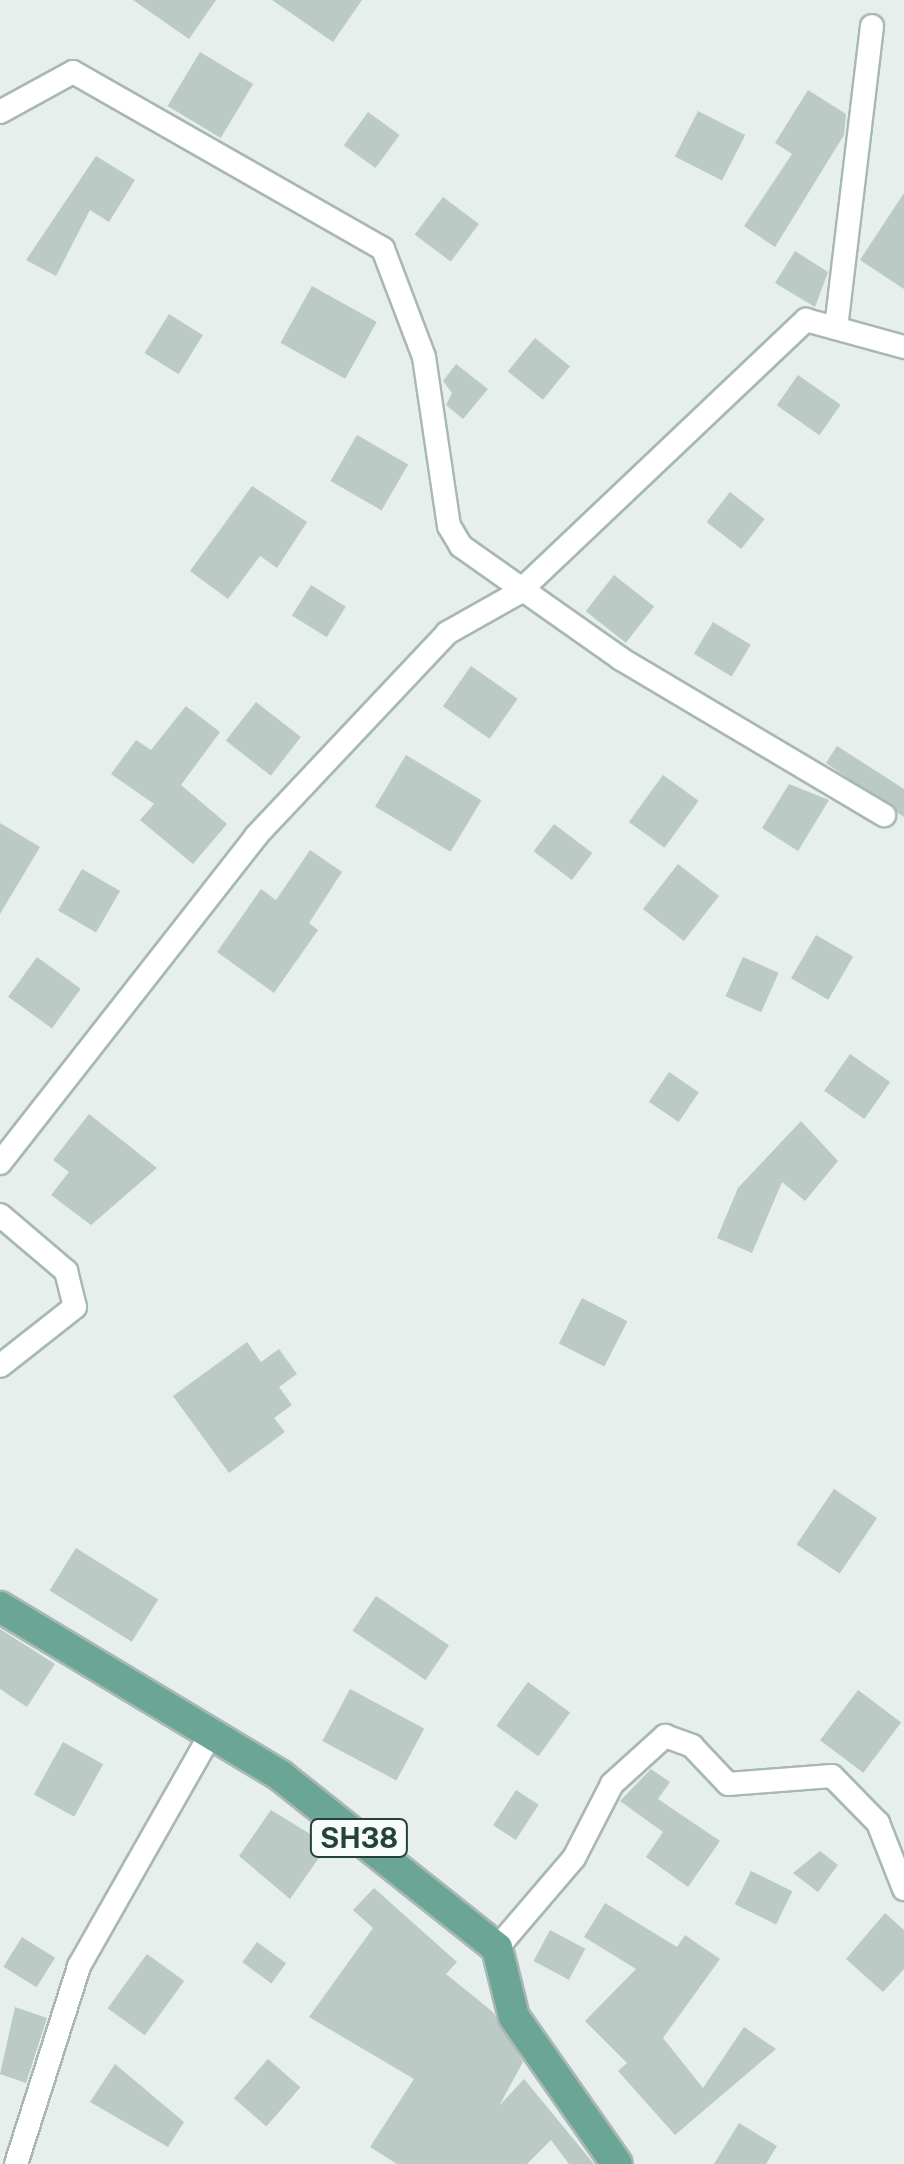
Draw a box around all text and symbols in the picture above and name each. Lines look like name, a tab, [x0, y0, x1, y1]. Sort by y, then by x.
road number: SH38	[309, 1815, 409, 1861]

